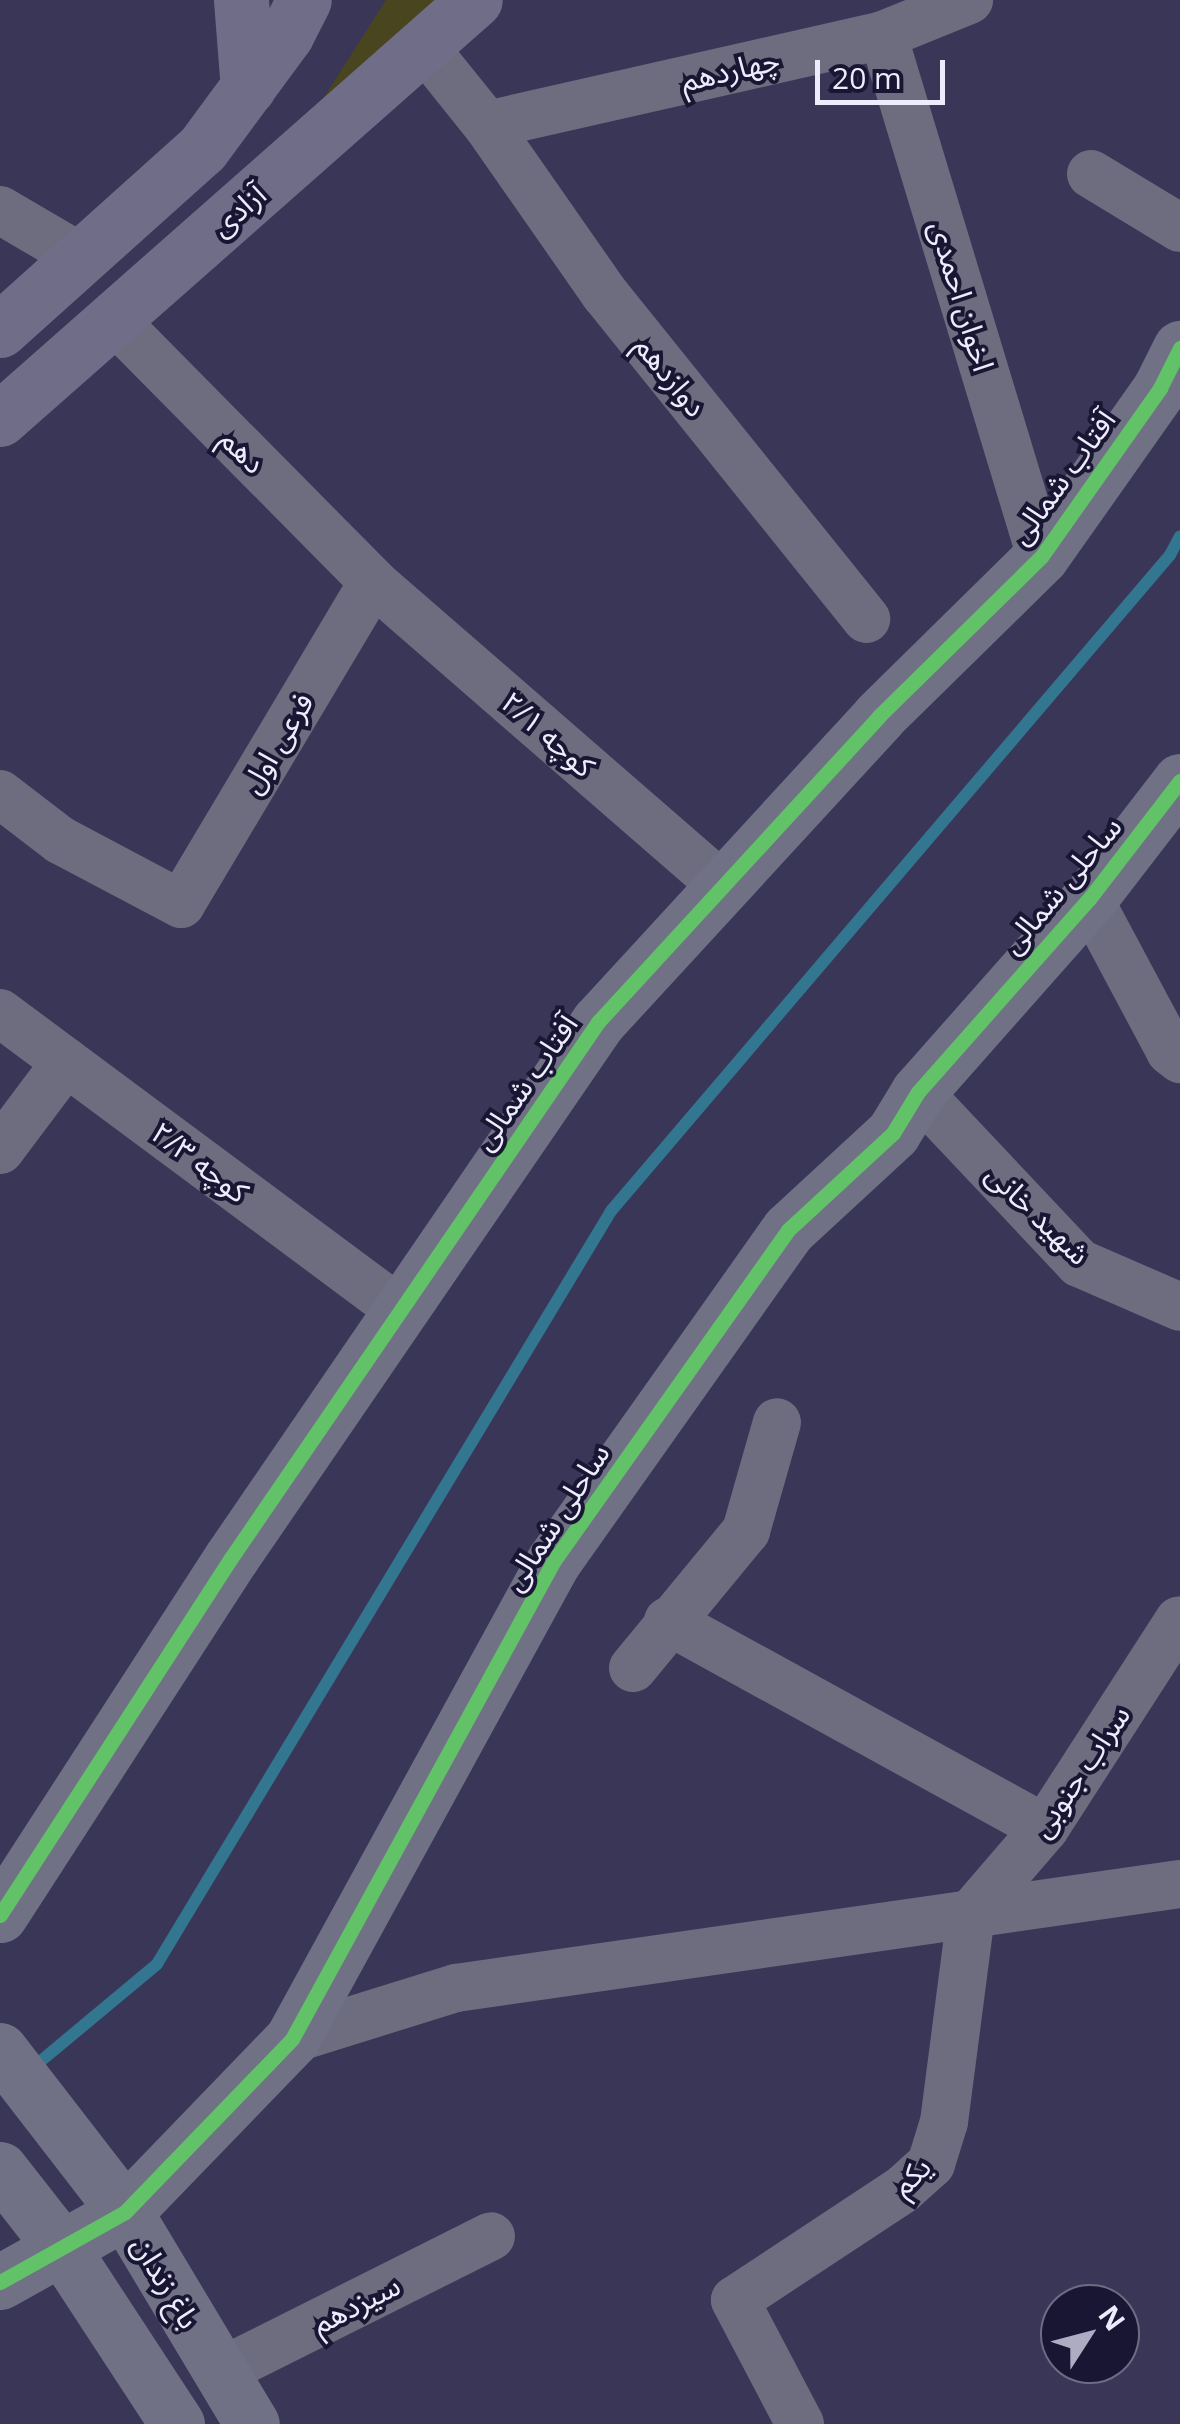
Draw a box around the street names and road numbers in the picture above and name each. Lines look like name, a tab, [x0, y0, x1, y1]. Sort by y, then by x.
street label: چهاردهم	[677, 41, 783, 99]
street label: آزادی	[203, 176, 273, 244]
street label: اخوان احمدی	[922, 216, 1002, 376]
street label: دوازدهم	[628, 328, 714, 424]
street label: آفتاب شمالی	[1001, 403, 1123, 551]
street label: دهم	[213, 421, 273, 481]
street label: کوچه ۲/۱	[494, 684, 602, 784]
street label: فرعی اول	[233, 686, 321, 800]
street label: ساحلی شمالی	[993, 809, 1129, 961]
street label: آفتاب شمالی	[465, 1007, 585, 1157]
street label: کوچه ۲/۳	[144, 1114, 256, 1210]
street label: شهید خانی	[979, 1156, 1097, 1272]
street label: ساحلی شمالی	[495, 1437, 617, 1597]
street label: سراب جنوبی	[1023, 1698, 1137, 1844]
street label: یکم	[884, 2149, 938, 2203]
street label: باغ زندان	[124, 2229, 208, 2335]
street label: سیزدهم	[306, 2267, 406, 2341]

